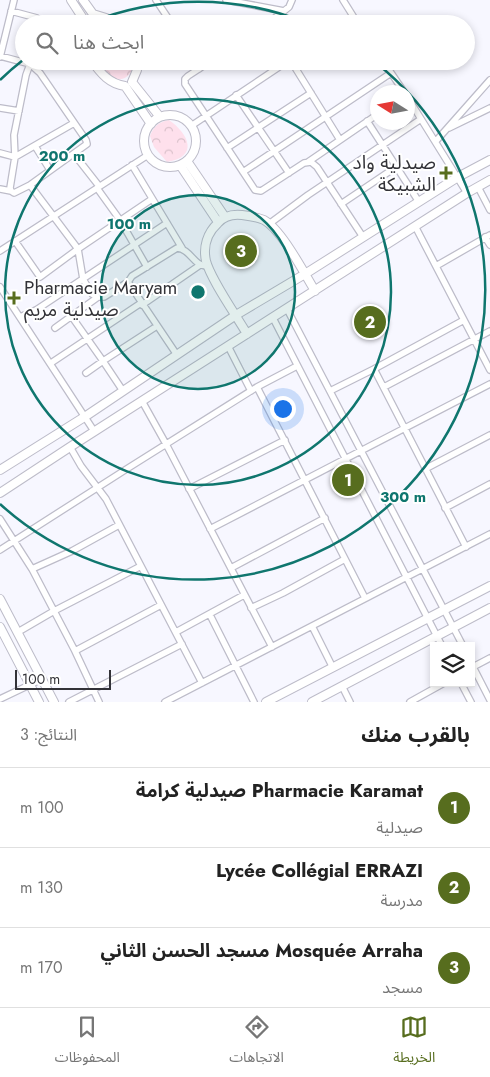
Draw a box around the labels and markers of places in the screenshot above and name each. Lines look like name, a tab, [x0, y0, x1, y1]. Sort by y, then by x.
place label: صيدلية واد الشبيكة	[353, 149, 436, 198]
marker: صيدلية واد الشبيكة	[440, 167, 452, 179]
pin: 3	[225, 232, 257, 270]
place label: Pharmacie Maryam صيدلية مريم	[24, 274, 177, 324]
centre of rings	[189, 283, 207, 301]
marker: Pharmacie Maryam صيدلية مريم	[8, 292, 20, 304]
pin: 2	[354, 303, 386, 341]
pin: 1	[332, 461, 364, 499]

